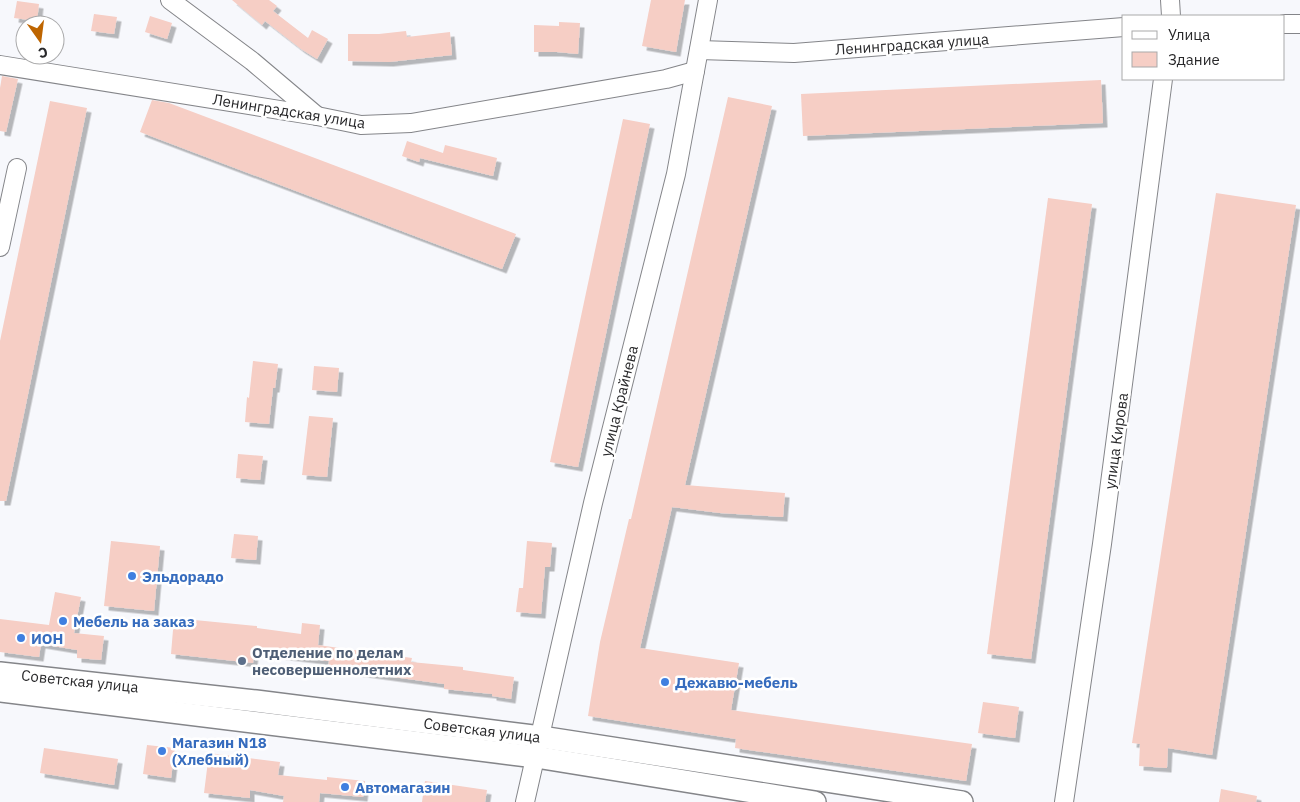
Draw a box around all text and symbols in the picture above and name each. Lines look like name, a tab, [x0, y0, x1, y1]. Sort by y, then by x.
north arrow	[15, 15, 65, 65]
legend	[1122, 15, 1285, 80]
text: Улица	[1168, 25, 1210, 44]
street label: Ленинградская улица	[834, 29, 990, 59]
text: С	[37, 43, 50, 62]
text: Здание	[1168, 50, 1220, 69]
street label: Ленинградская улица	[211, 90, 367, 132]
street label: улица Крайнева	[596, 343, 642, 459]
street label: улица Кирова	[1100, 392, 1132, 490]
place label: Эльдорадо	[142, 567, 224, 586]
marker: Эльдорадо	[126, 570, 138, 582]
place label: Мебель на заказ	[73, 612, 195, 631]
marker: Мебель на заказ	[57, 615, 69, 627]
place label: ИОН	[31, 629, 63, 648]
marker: ИОН	[15, 632, 27, 644]
place label: Отделение по делам несовершеннолетних	[252, 643, 412, 679]
marker: Отделение по делам несовершеннолетних	[236, 655, 248, 667]
street label: Советская улица	[20, 665, 140, 697]
place label: Дежавю-мебель	[675, 673, 798, 692]
marker: Дежавю-мебель	[659, 676, 671, 688]
street label: Советская улица	[422, 713, 542, 747]
place label: Магазин N18 (Хлебный)	[172, 733, 267, 769]
marker: Магазин N18 (Хлебный)	[156, 745, 168, 757]
place label: Автомагазин	[355, 778, 451, 797]
marker: Автомагазин	[339, 781, 351, 793]

